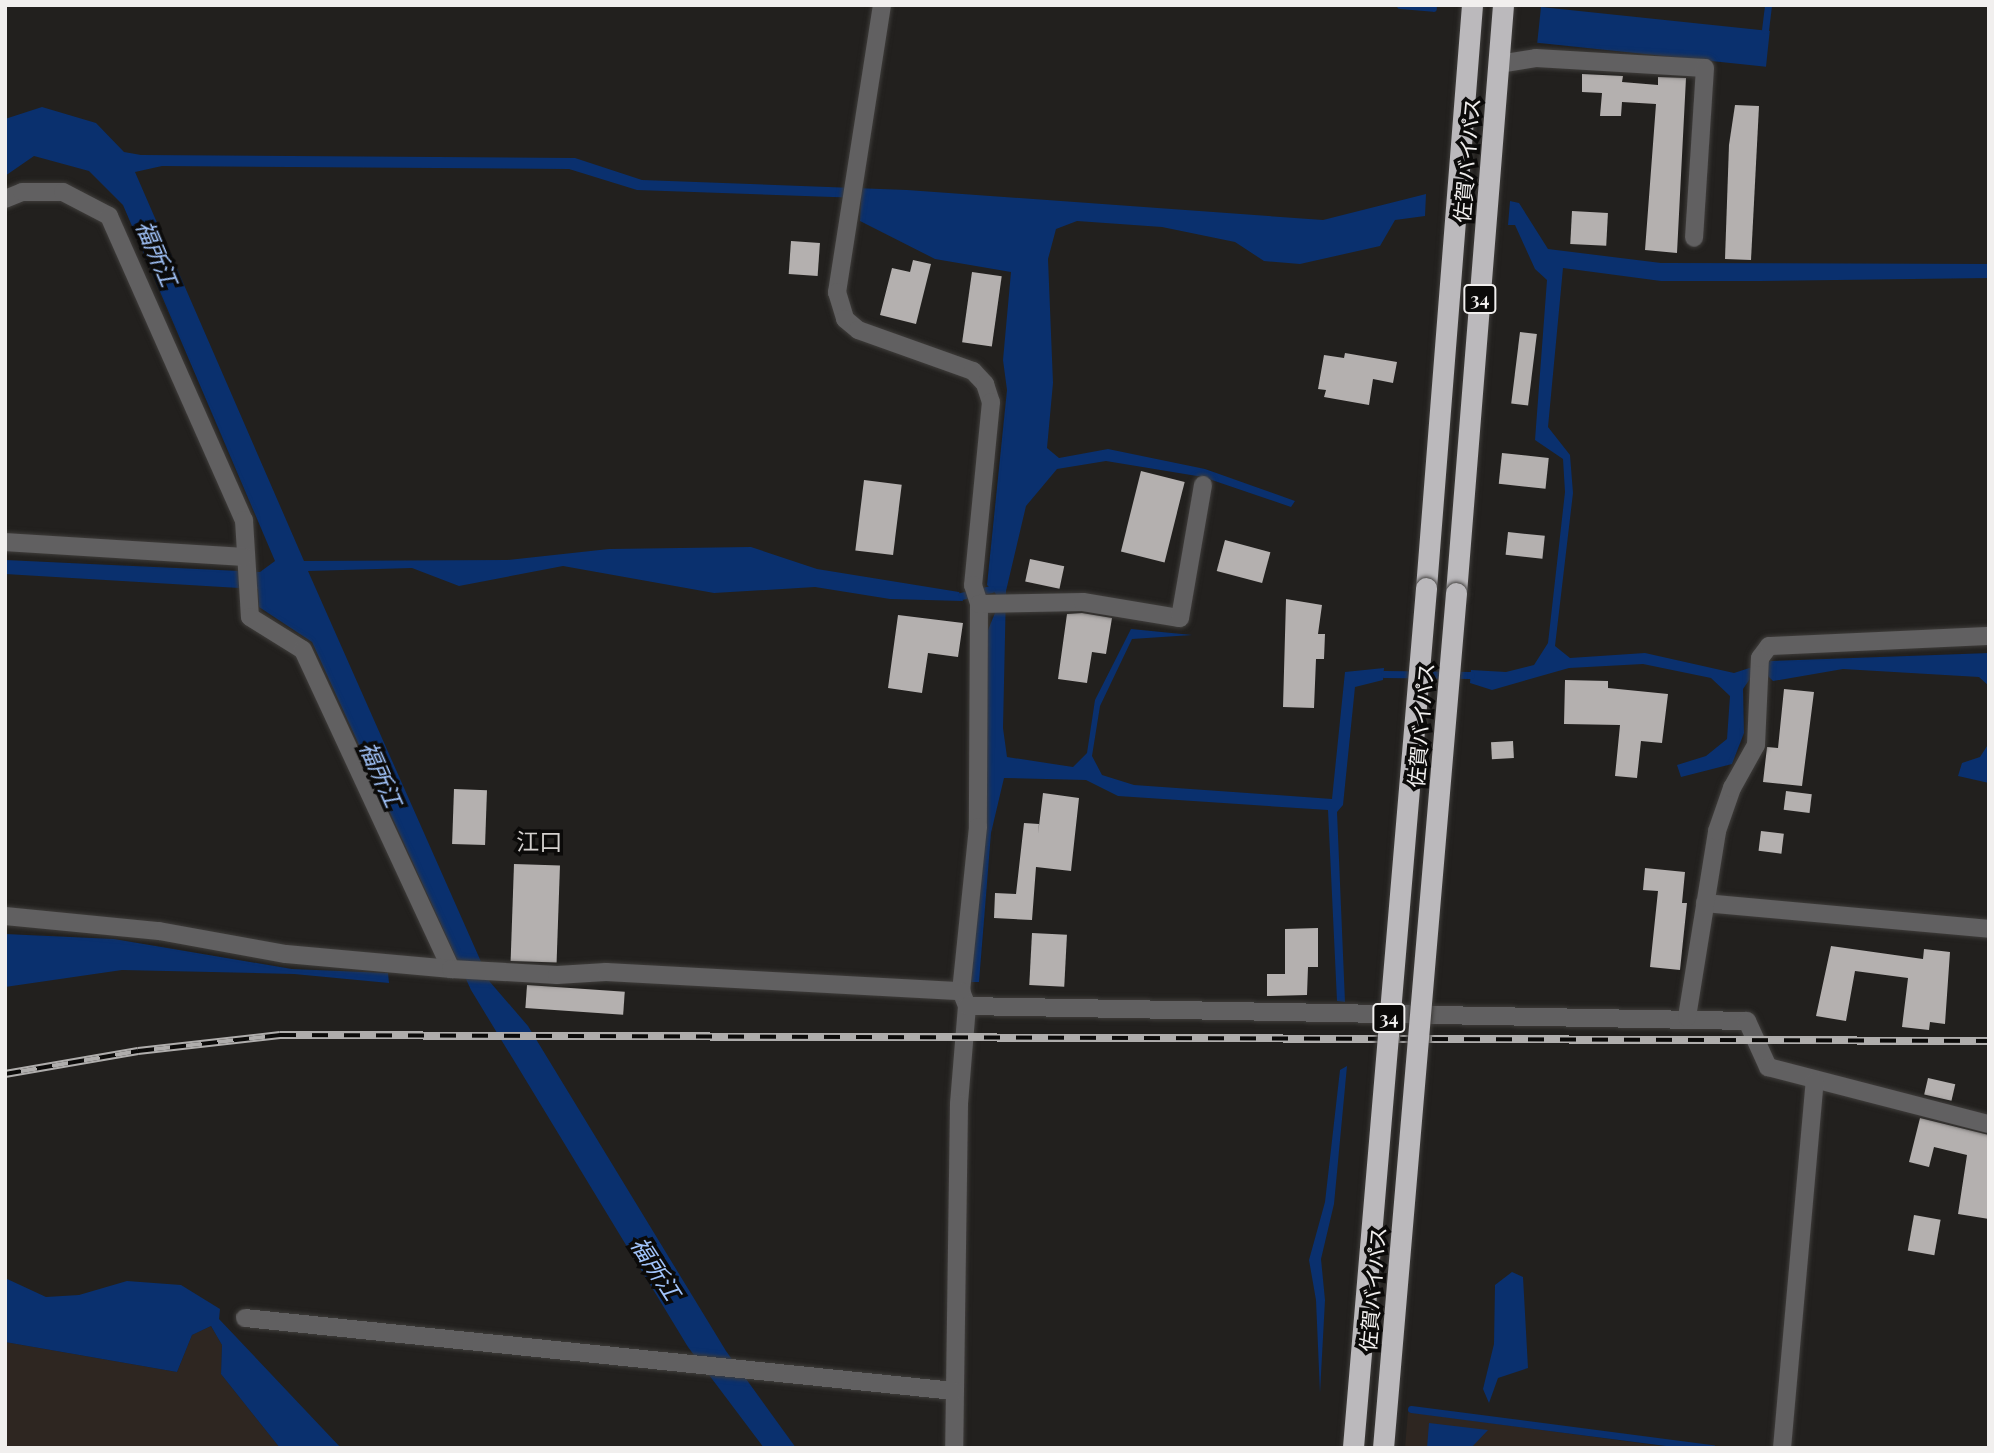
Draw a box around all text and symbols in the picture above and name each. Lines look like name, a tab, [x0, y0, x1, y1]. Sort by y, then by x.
street label: 佐賀バイパス	[1448, 96, 1484, 224]
water label: 福所江	[131, 216, 183, 290]
road number: 34	[1462, 284, 1498, 314]
street label: 佐賀バイパス	[1402, 661, 1438, 789]
water label: 福所江	[354, 737, 408, 811]
district label: 江口	[516, 827, 562, 855]
road number: 34	[1372, 1002, 1406, 1034]
street label: 佐賀バイパス	[1354, 1225, 1390, 1353]
water label: 福所江	[626, 1232, 686, 1304]

